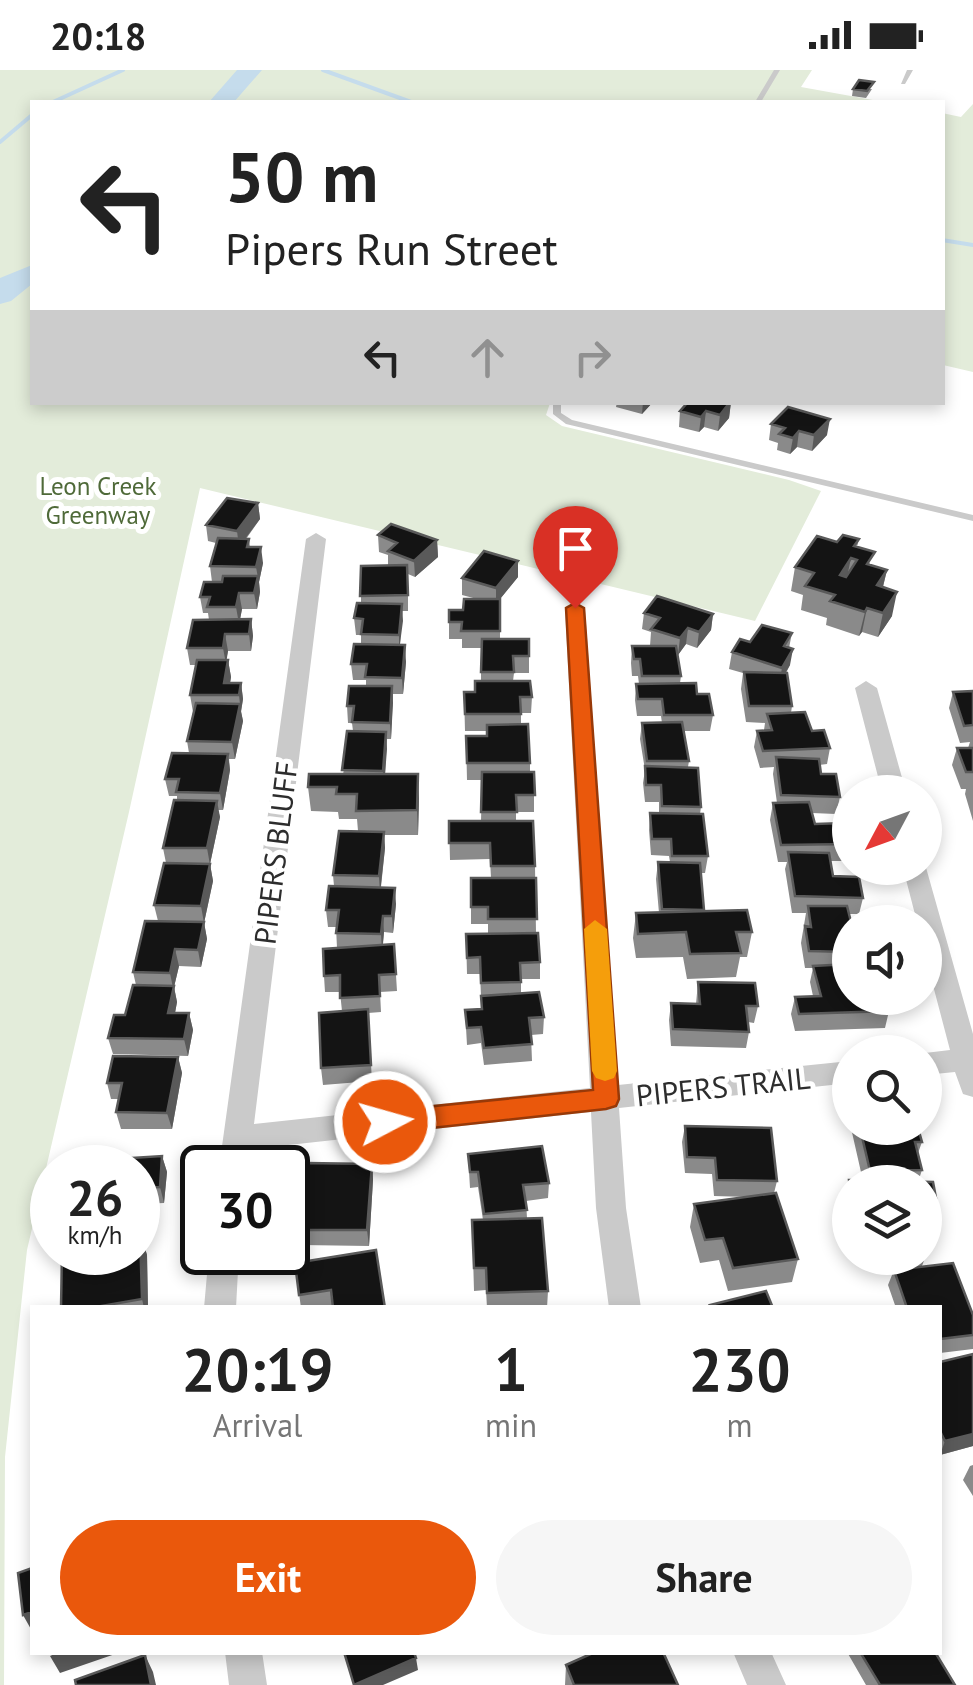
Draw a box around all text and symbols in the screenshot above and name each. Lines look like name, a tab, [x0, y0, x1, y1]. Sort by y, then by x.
text: 20:18	[50, 11, 146, 60]
text: 50 m	[225, 131, 378, 221]
icon: left	[60, 140, 190, 270]
text: Pipers Run Street	[225, 219, 558, 277]
icon: left	[355, 330, 410, 385]
icon: ahead	[460, 330, 515, 385]
icon: right	[565, 330, 620, 385]
park label: Leon Creek Greenway	[39, 470, 157, 531]
pin	[533, 506, 618, 609]
icon: arrive	[548, 521, 603, 576]
street label: PIPERS BLUFF	[244, 759, 306, 947]
north arrow	[832, 775, 942, 885]
map controls	[832, 775, 942, 1275]
button: sound	[832, 905, 942, 1015]
button: search	[832, 1035, 942, 1145]
street label: PIPERS TRAIL	[634, 1057, 812, 1115]
position arrow	[333, 1070, 437, 1174]
speed limit sign: 30	[180, 1145, 310, 1275]
text: 26	[67, 1165, 123, 1230]
button: layers	[832, 1165, 942, 1275]
text: km/h	[68, 1219, 122, 1251]
text: 20:19	[181, 1330, 334, 1408]
text: 1	[494, 1330, 528, 1408]
text: 230	[689, 1330, 791, 1408]
text: Arrival	[213, 1404, 302, 1446]
text: min	[485, 1404, 537, 1446]
text: m	[727, 1404, 753, 1446]
button: Exit	[60, 1520, 476, 1635]
button: Share	[496, 1520, 912, 1635]

